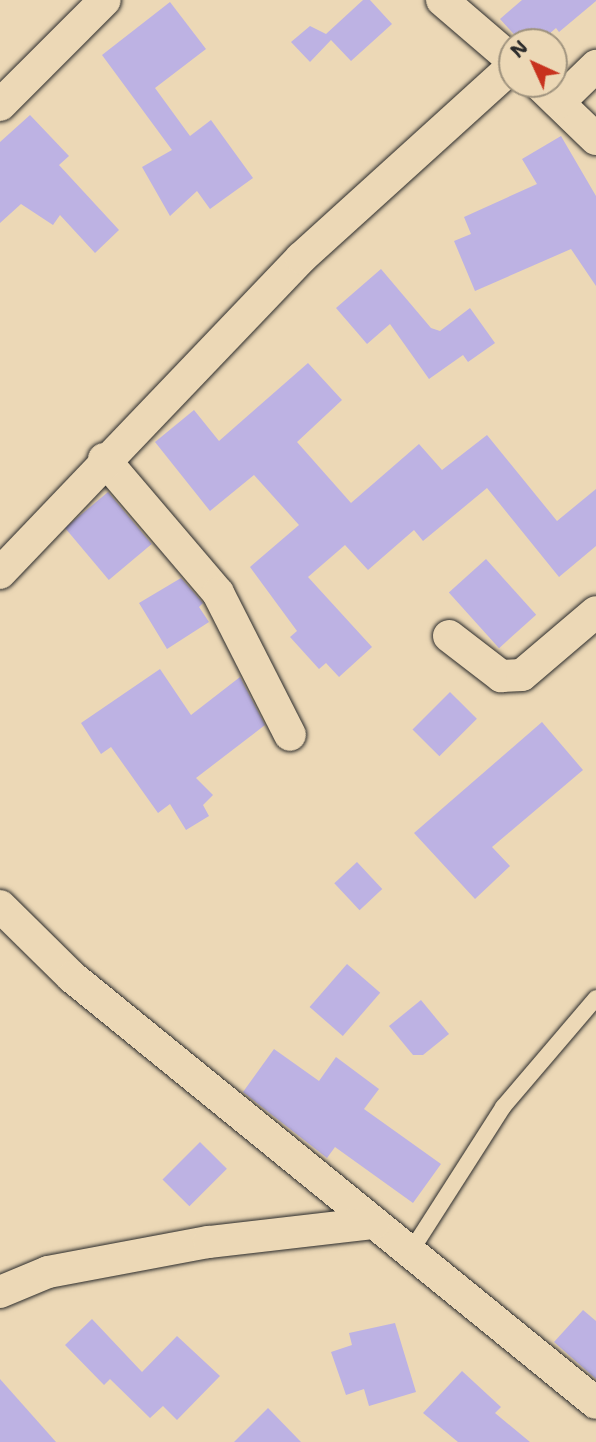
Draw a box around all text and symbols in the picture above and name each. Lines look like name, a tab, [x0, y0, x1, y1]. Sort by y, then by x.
north arrow	[498, 28, 568, 98]
text: N	[505, 35, 533, 63]

